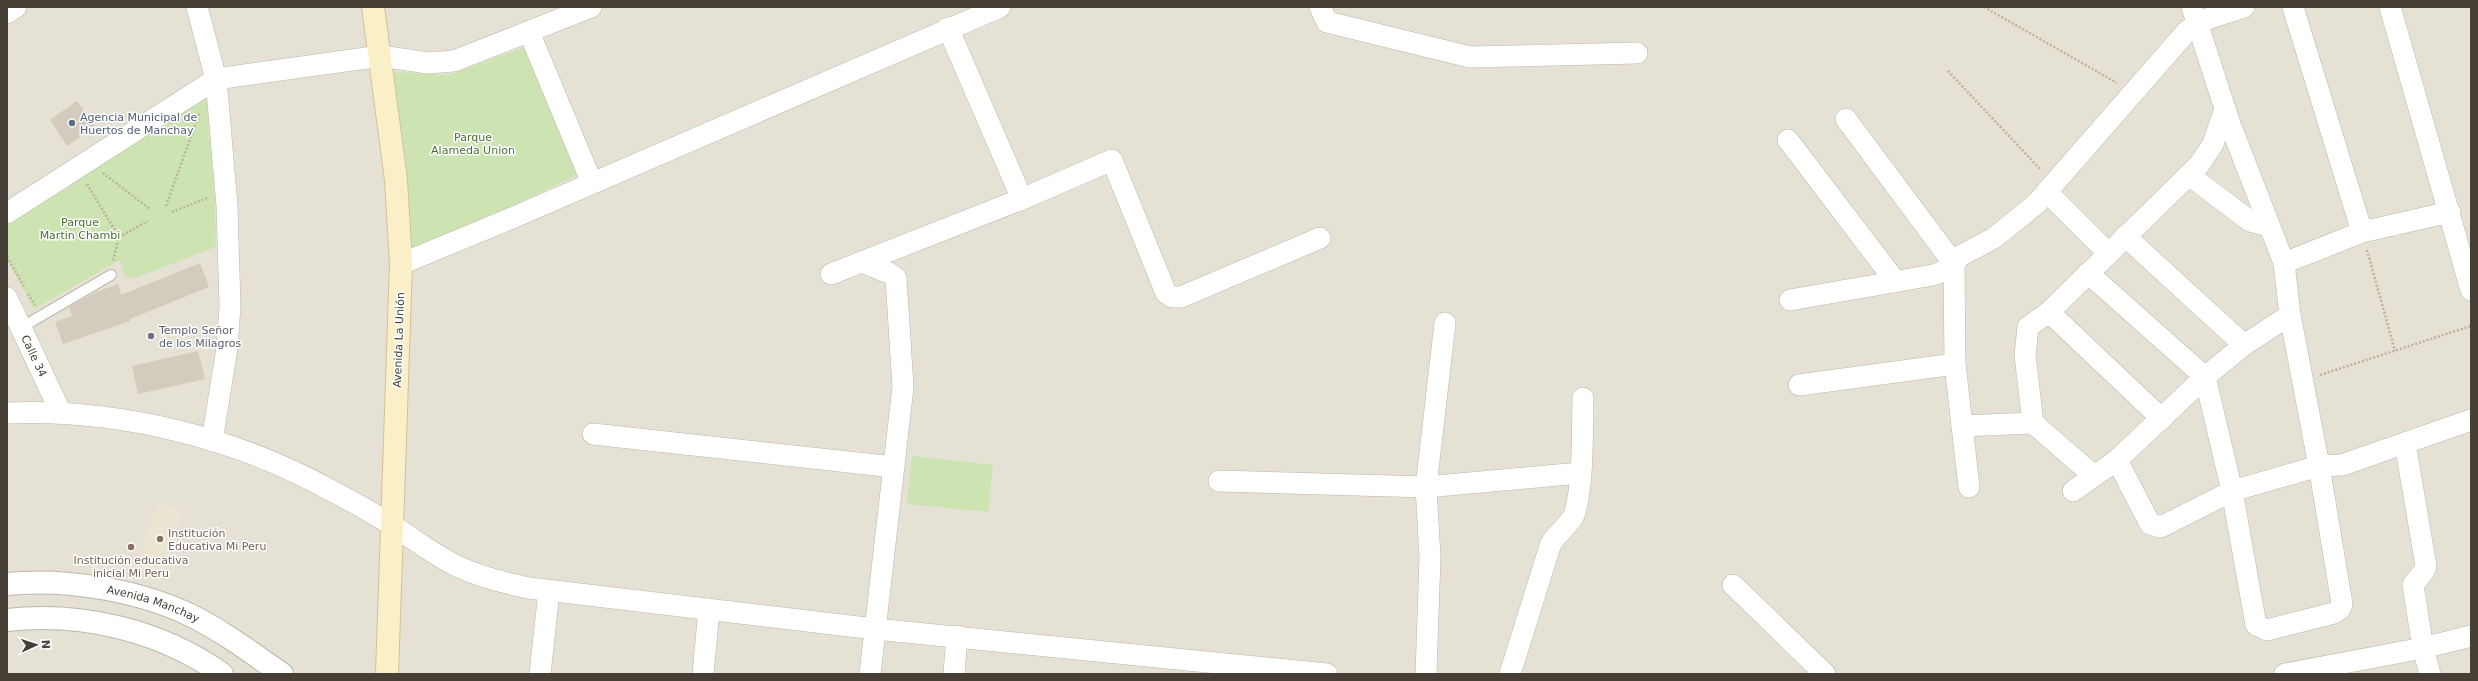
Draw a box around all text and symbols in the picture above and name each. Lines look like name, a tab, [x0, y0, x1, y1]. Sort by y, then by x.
place label: Agencia Municipal de Huertos de Manchay	[80, 111, 197, 137]
marker: Agencia Municipal de Huertos de Manchay	[67, 118, 77, 128]
park label: Parque Alameda Union	[431, 131, 515, 157]
park label: Parque Martin Chambi	[40, 216, 120, 242]
street label: Avenida La Unión	[391, 292, 407, 388]
place label: Templo Señor de los Milagros	[158, 324, 242, 350]
marker: Templo Señor de los Milagros	[146, 331, 156, 341]
street label: Calle 34	[19, 333, 50, 379]
place label: Institución Educativa Mi Peru	[168, 527, 266, 553]
marker: Institución Educativa Mi Peru	[155, 534, 165, 544]
marker: Institución educativa inicial Mi Peru	[126, 542, 136, 552]
place label: Institución educativa inicial Mi Peru	[73, 554, 189, 580]
street label: Avenida Manchay	[106, 583, 202, 625]
north arrow	[16, 625, 56, 665]
text: N	[39, 640, 52, 649]

